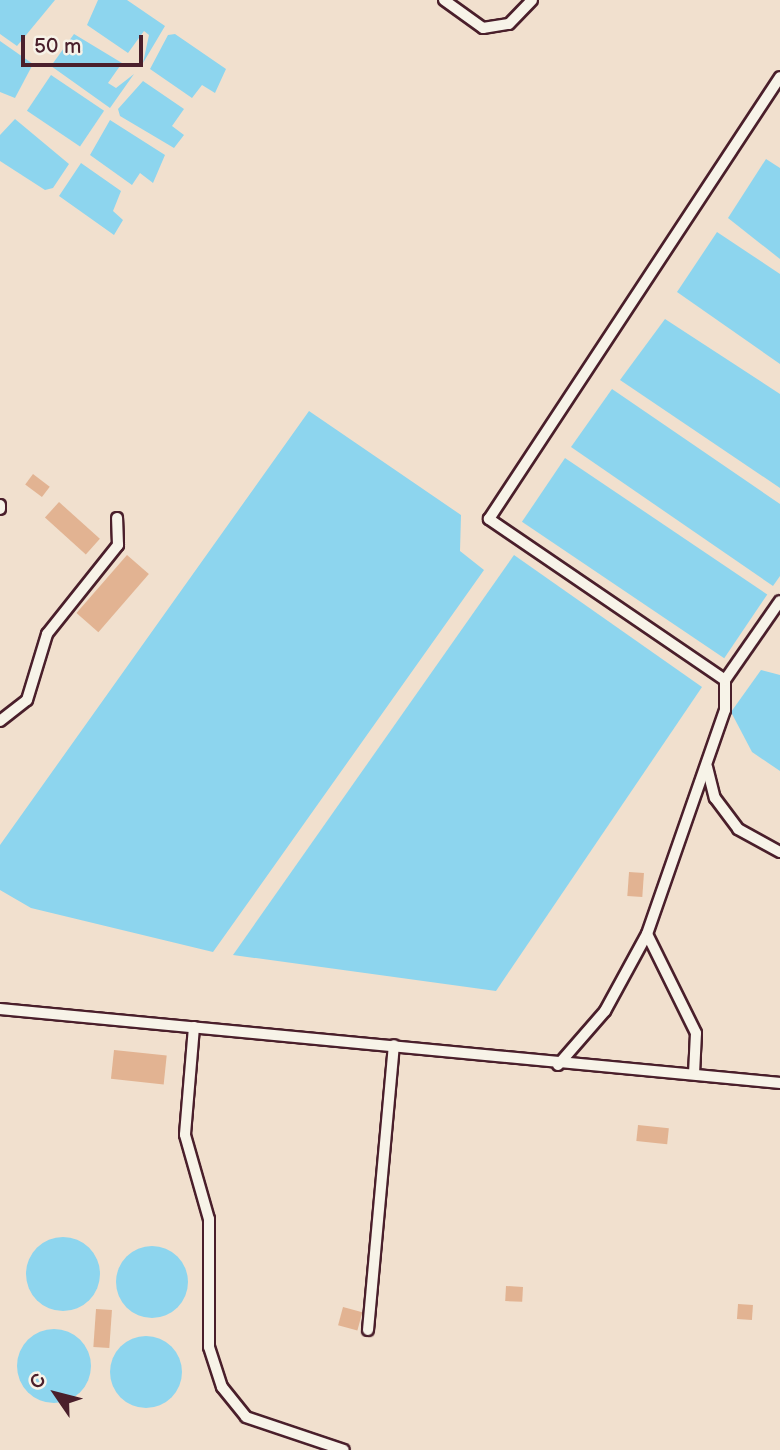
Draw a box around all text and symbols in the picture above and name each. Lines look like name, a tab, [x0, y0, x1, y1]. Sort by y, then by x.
scale bar	[24, 21, 147, 65]
text: 50 m	[34, 34, 81, 59]
north arrow	[21, 1359, 91, 1429]
text: С	[25, 1370, 52, 1394]

